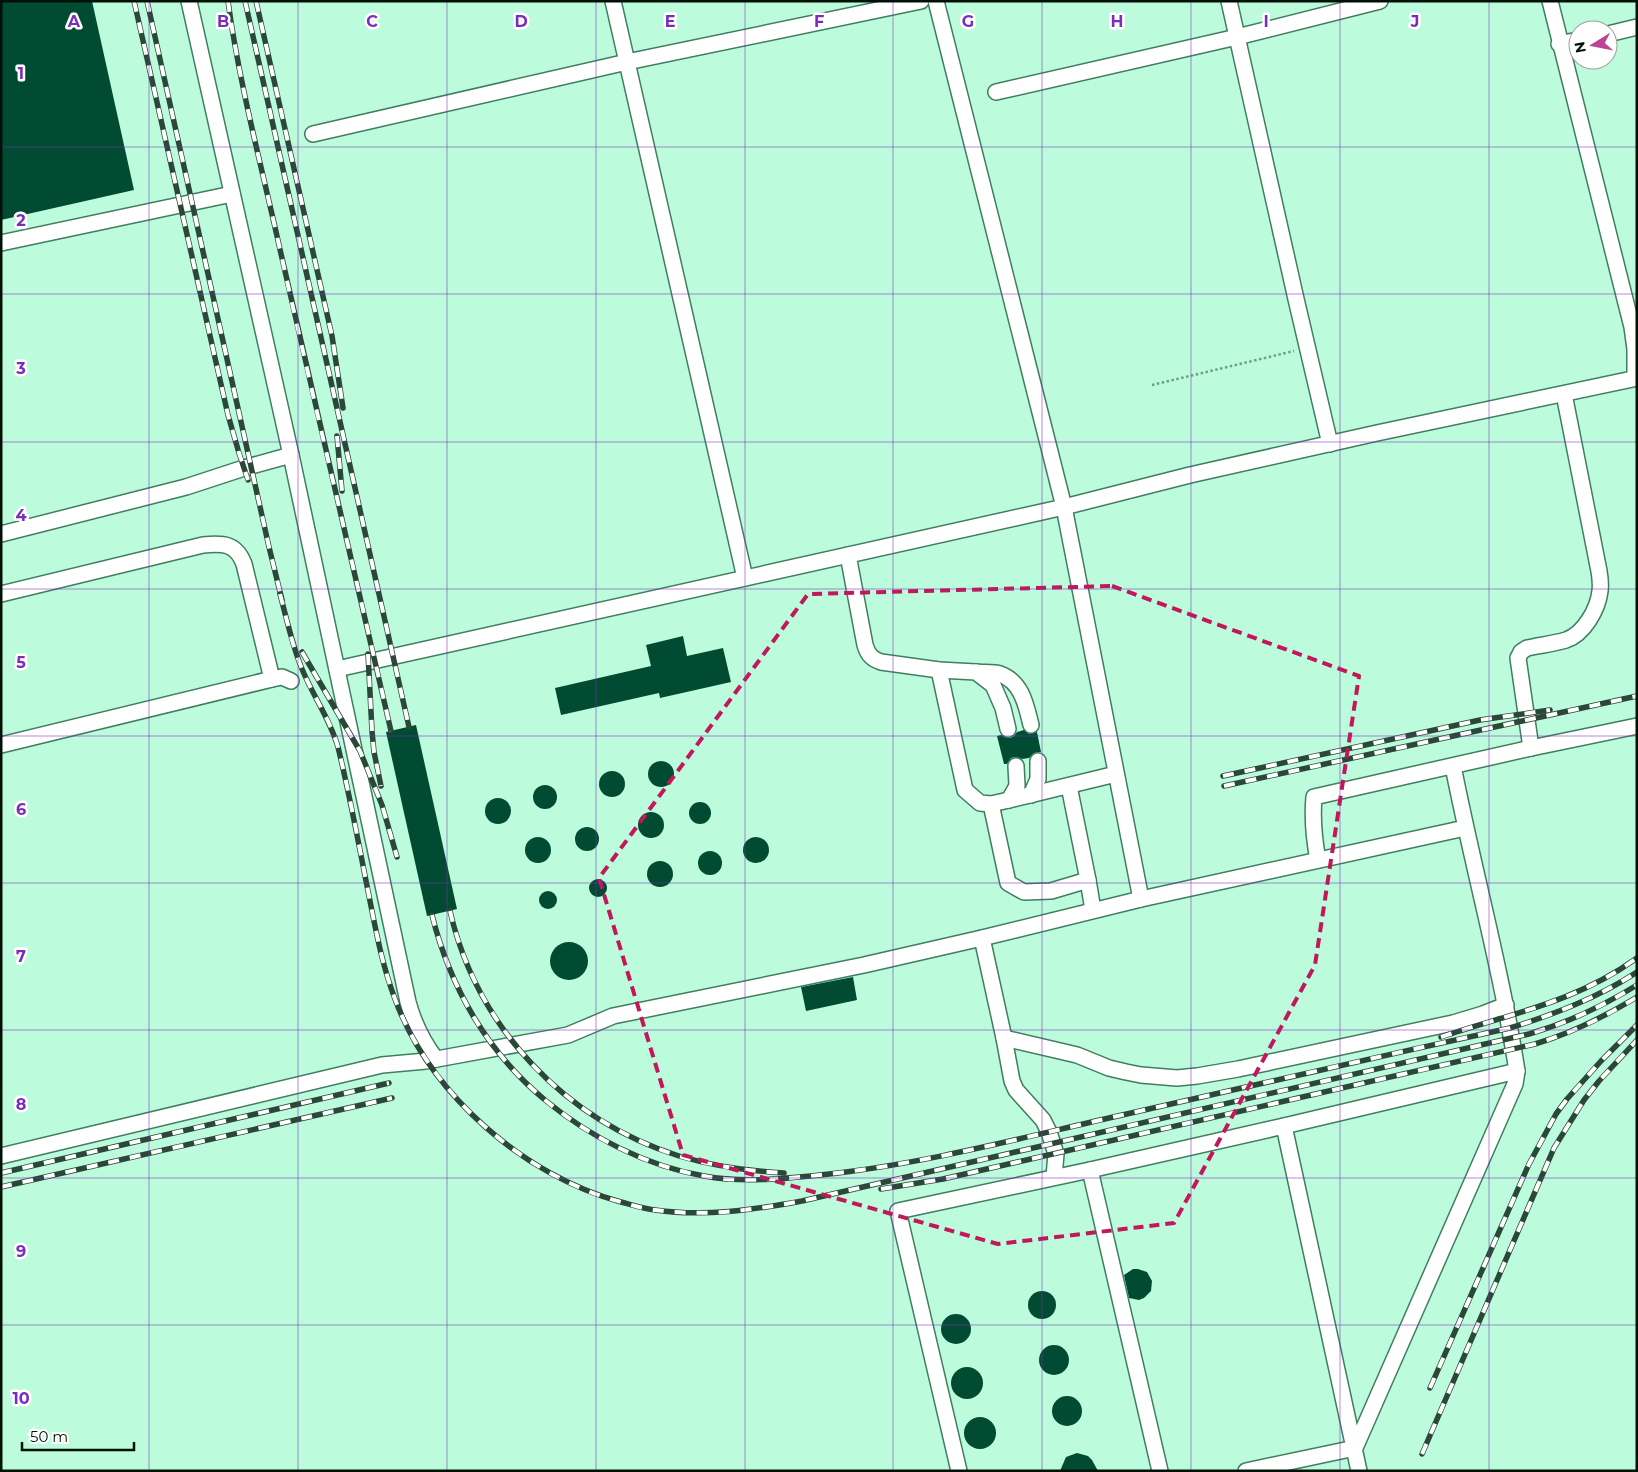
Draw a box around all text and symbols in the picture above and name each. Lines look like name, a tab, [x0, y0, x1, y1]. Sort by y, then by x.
text: A	[67, 12, 81, 31]
text: B	[217, 12, 229, 31]
text: C	[366, 12, 378, 31]
text: D	[514, 12, 528, 31]
text: E	[665, 12, 675, 31]
text: F	[814, 12, 824, 31]
text: G	[962, 12, 974, 31]
text: H	[1111, 12, 1123, 31]
text: I	[1263, 12, 1269, 31]
text: J	[1410, 12, 1419, 31]
north arrow	[1568, 20, 1618, 70]
text: N	[1570, 40, 1590, 54]
text: 1	[18, 64, 24, 83]
text: 2	[16, 211, 26, 230]
text: 3	[15, 359, 26, 378]
text: 4	[15, 506, 27, 525]
text: 5	[16, 653, 26, 672]
text: 6	[16, 800, 26, 819]
text: 7	[16, 947, 26, 966]
text: 8	[16, 1095, 26, 1114]
text: 9	[16, 1242, 26, 1261]
text: 10	[12, 1389, 30, 1408]
scale bar	[22, 1420, 135, 1452]
text: 50 m	[30, 1427, 68, 1446]

